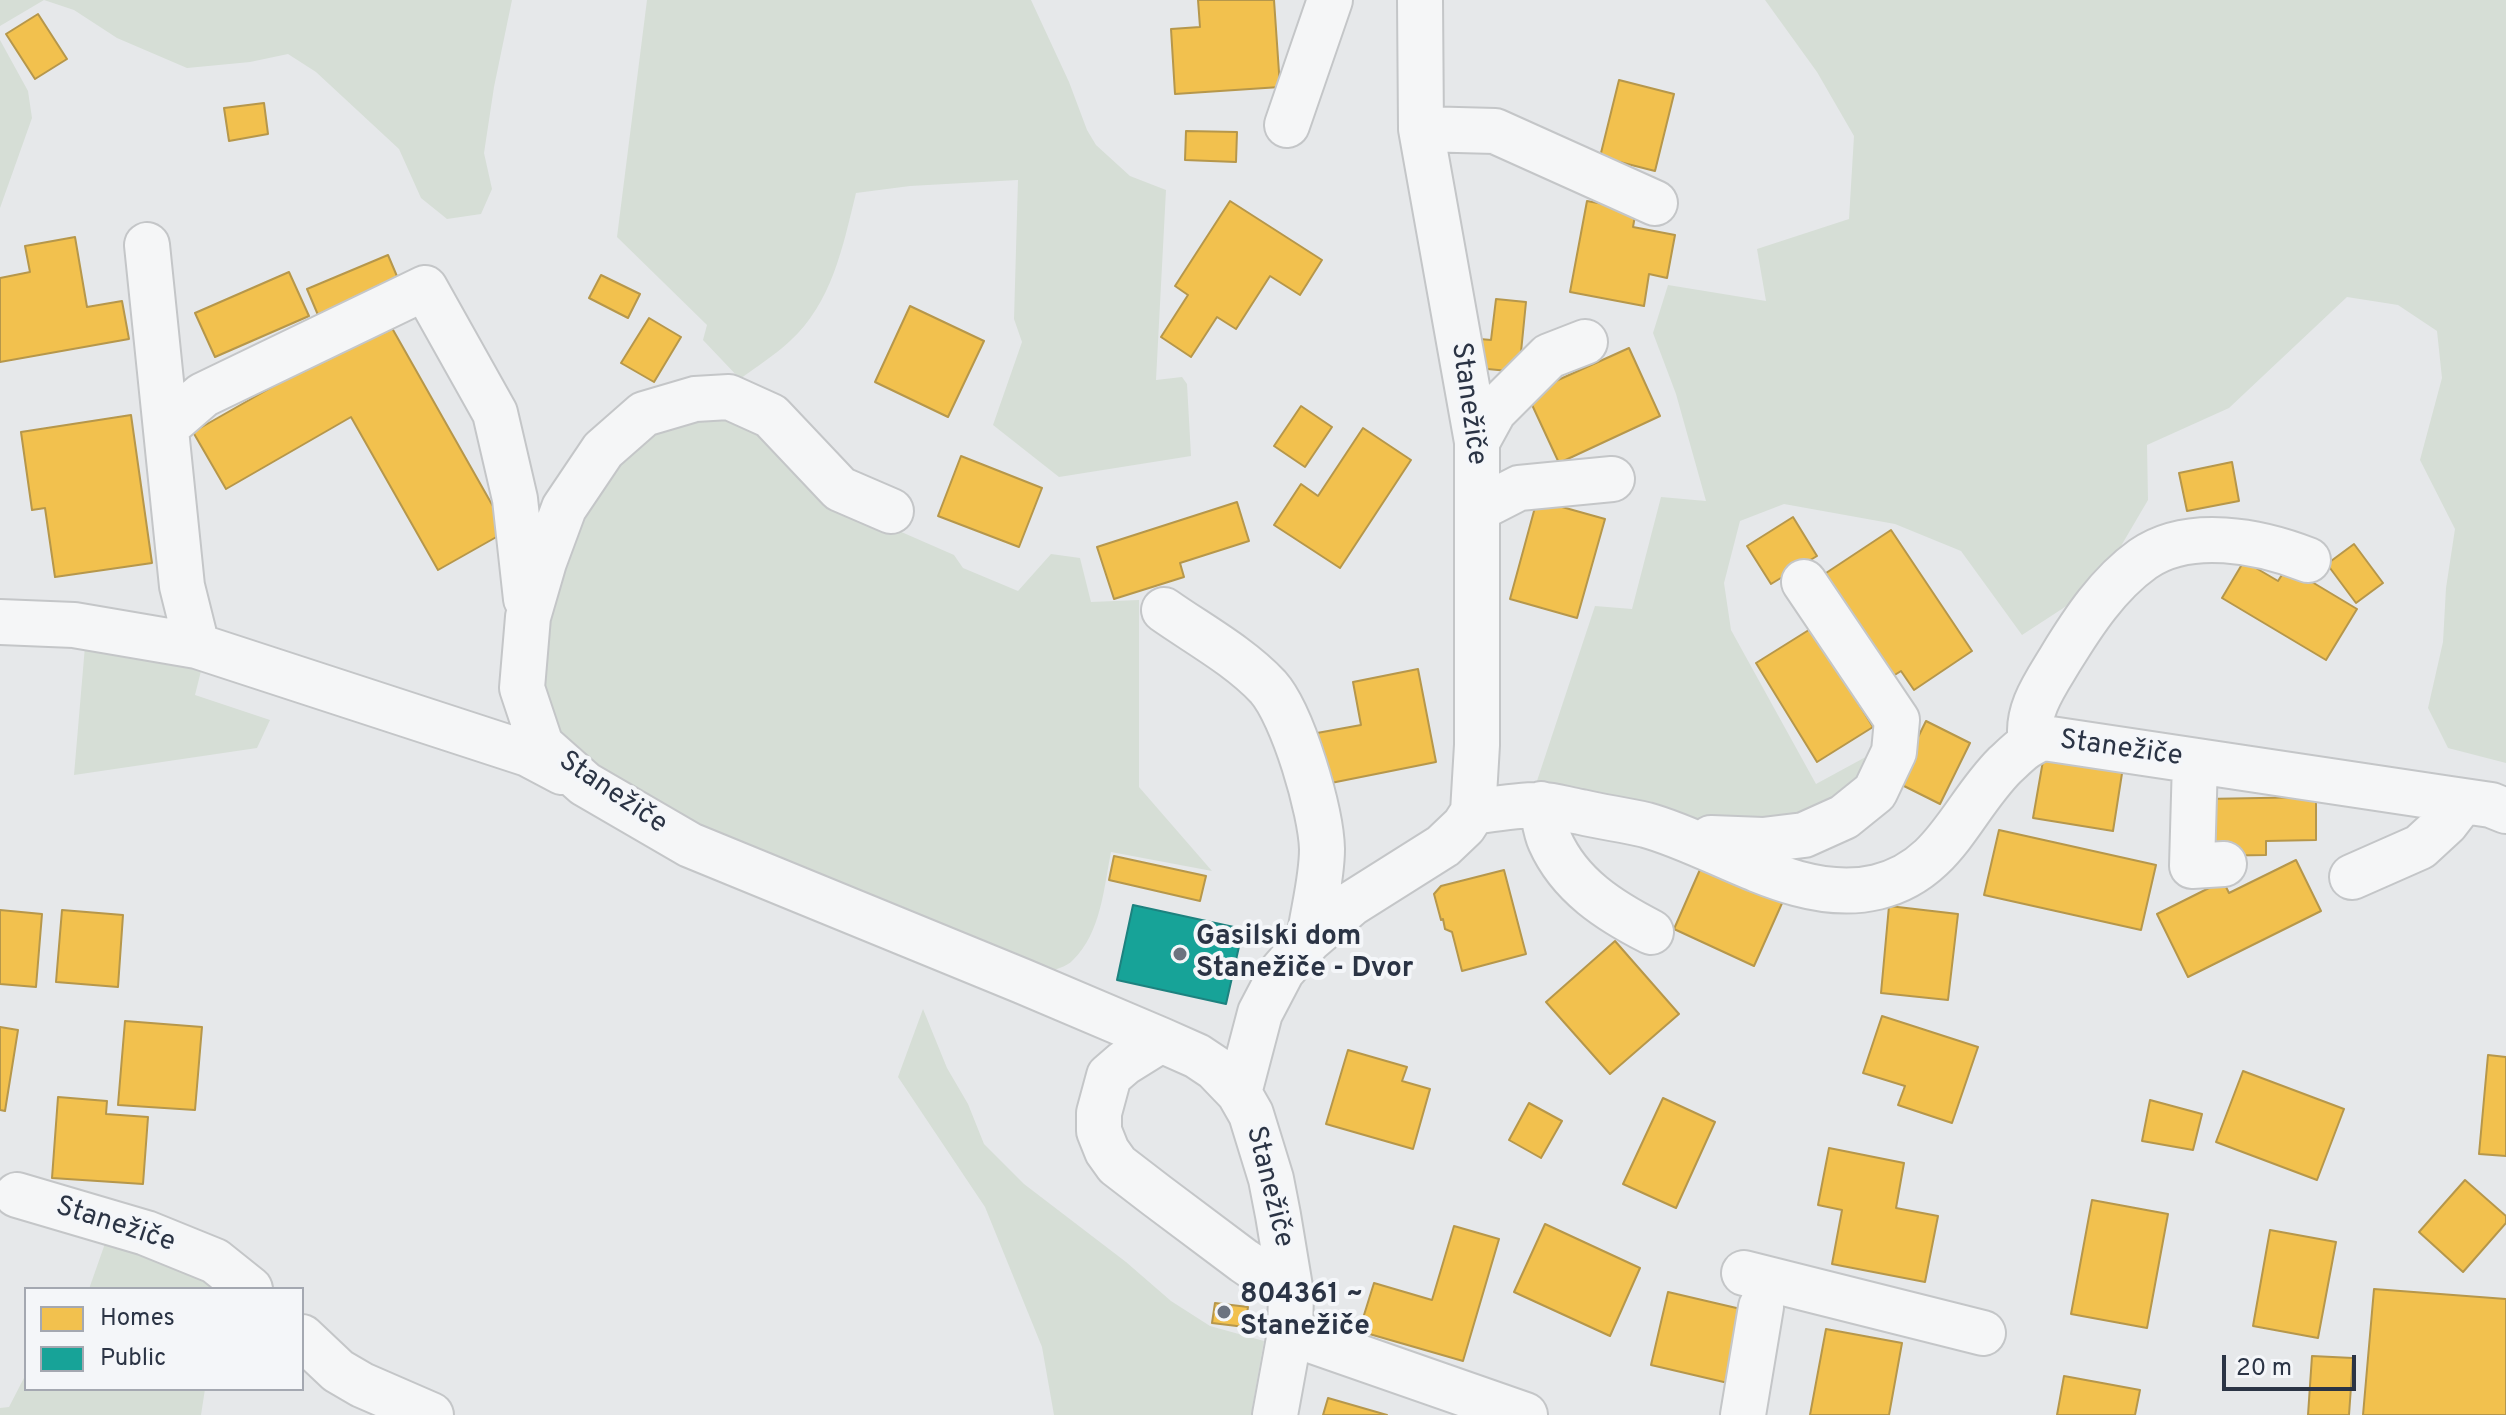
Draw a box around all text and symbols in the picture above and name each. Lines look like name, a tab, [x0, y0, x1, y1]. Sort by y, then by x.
street label: Stanežiče	[1442, 340, 1492, 468]
street label: Stanežiče	[2057, 725, 2185, 775]
street label: Stanežiče	[551, 746, 673, 842]
place label: Gasilski dom Stanežiče - Dvor	[1196, 921, 1413, 987]
marker: Gasilski dom Stanežiče - Dvor	[1171, 945, 1189, 963]
street label: Stanežiče	[1237, 1123, 1299, 1251]
street label: Stanežiče	[51, 1191, 179, 1261]
place label: 804361 ~ Stanežiče	[1240, 1279, 1370, 1345]
legend	[24, 1287, 304, 1391]
marker: 804361 ~ Stanežiče	[1215, 1303, 1233, 1321]
text: Homes	[100, 1304, 175, 1334]
scale bar	[2226, 1339, 2360, 1389]
text: Public	[100, 1344, 166, 1374]
text: 20 m	[2236, 1354, 2292, 1384]

